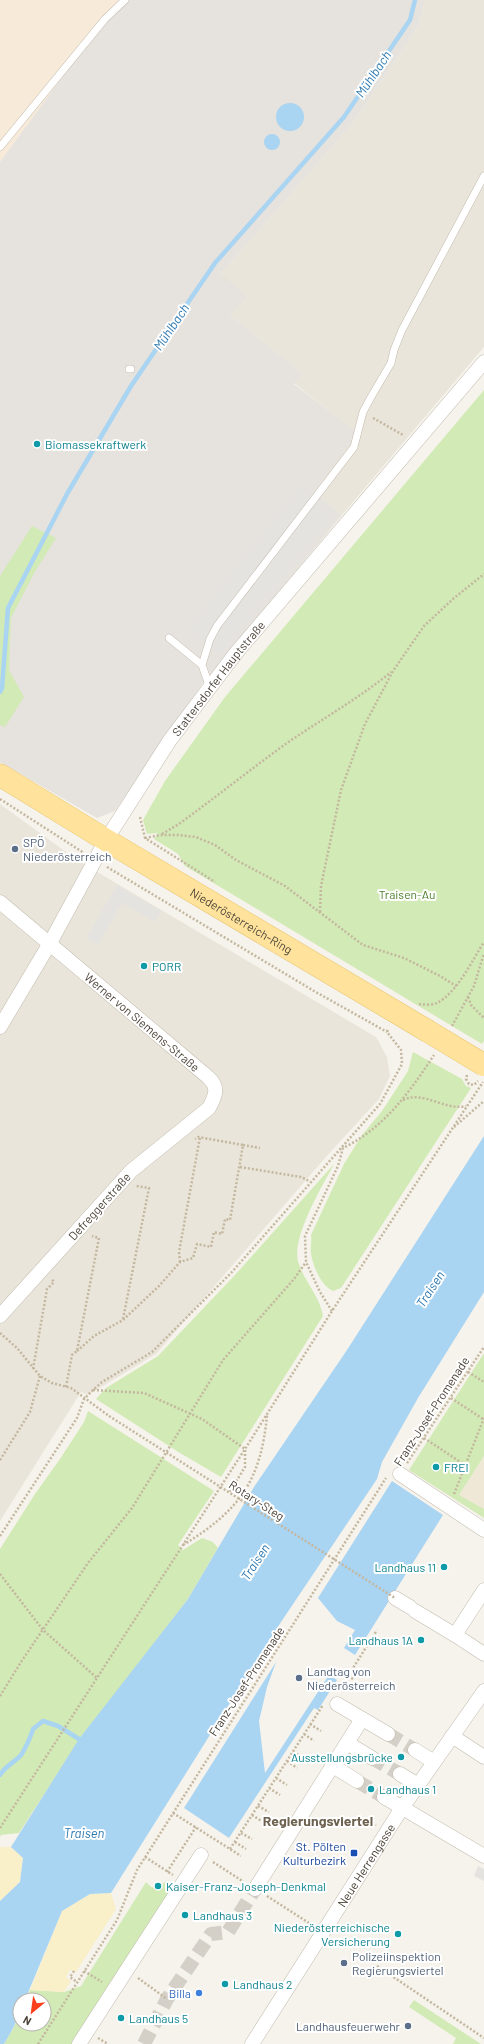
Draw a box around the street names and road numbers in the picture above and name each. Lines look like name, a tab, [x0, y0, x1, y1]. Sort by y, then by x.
street label: Stattersdorfer Hauptstraße	[169, 618, 267, 739]
street label: Niederösterreich-Ring	[188, 885, 295, 956]
street label: Werner von Siemens-Straße	[82, 969, 203, 1074]
street label: Defreggerstraße	[65, 1169, 133, 1243]
street label: Franz-Josef-Promenade	[390, 1354, 472, 1468]
street label: Rotary-Steg	[227, 1477, 287, 1523]
street label: Franz-Josef-Promenade	[205, 1624, 287, 1738]
street label: Neue Herrengasse	[334, 1821, 397, 1909]

